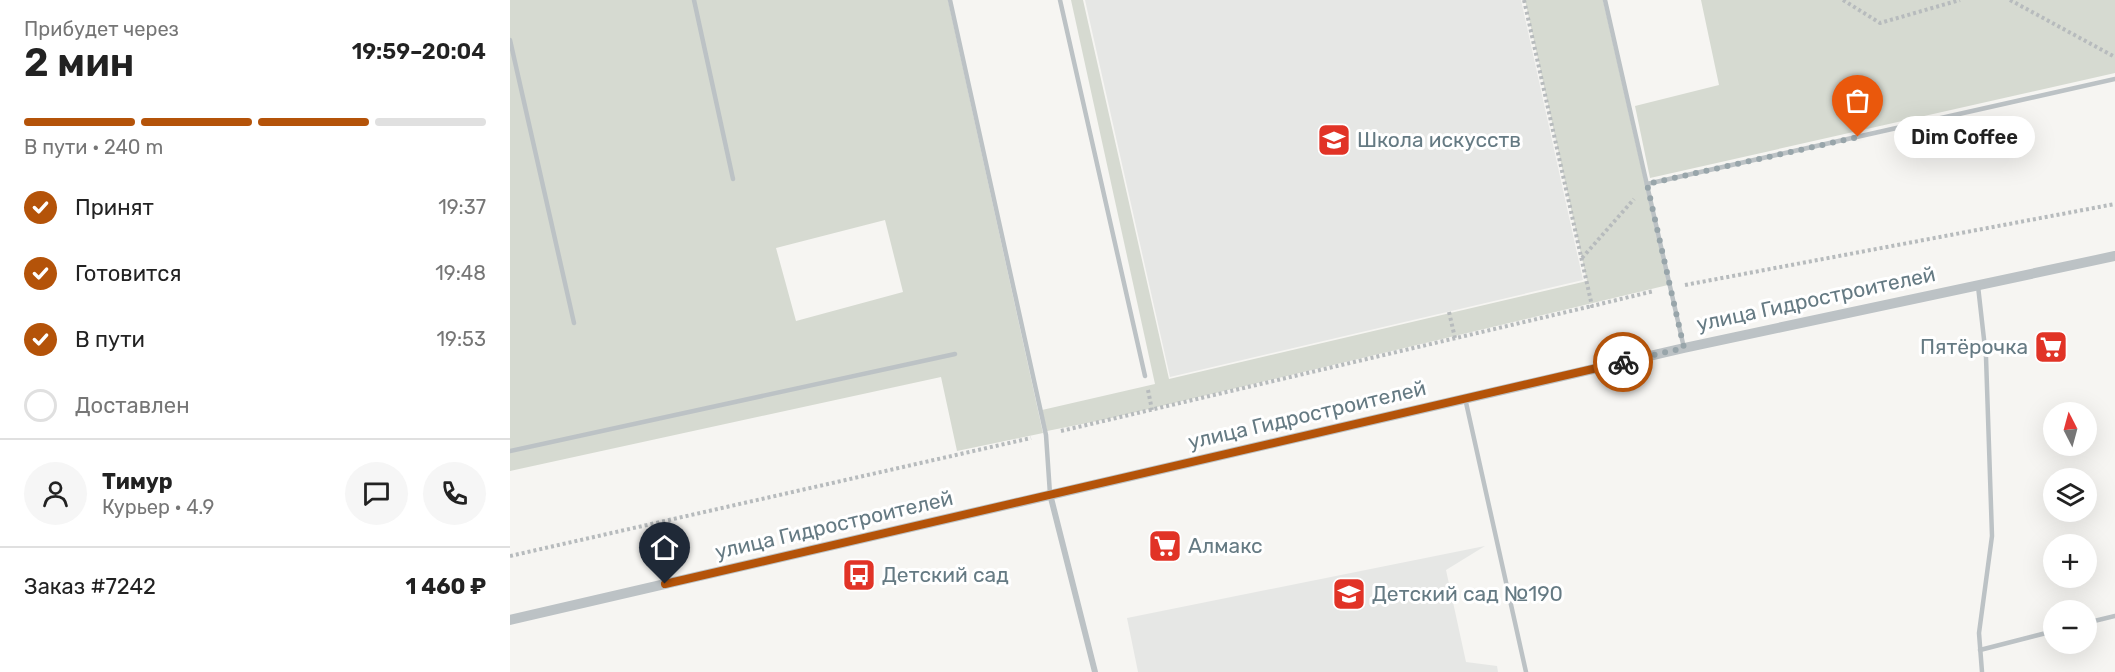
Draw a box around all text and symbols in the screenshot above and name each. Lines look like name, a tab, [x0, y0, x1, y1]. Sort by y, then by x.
text: Прибудет через	[24, 17, 179, 41]
text: 19:59–20:04	[352, 38, 486, 65]
text: 2 мин	[24, 40, 134, 86]
pin	[1832, 75, 1883, 137]
icon: bag	[1841, 84, 1874, 117]
callout: Dim Coffee	[1894, 116, 2035, 158]
school or university icon: Школа искусств	[1316, 122, 1352, 158]
text: Dim Coffee	[1911, 125, 2018, 149]
place label: Школа искусств	[1357, 127, 1521, 152]
text: В пути · 240 m	[24, 135, 163, 159]
icon: check	[24, 191, 57, 224]
text: Принят	[75, 194, 154, 221]
text: 19:37	[438, 195, 486, 219]
icon: check	[24, 257, 57, 290]
text: Готовится	[75, 260, 181, 287]
text: 19:48	[435, 261, 486, 285]
street label: улица Гидростроителей	[1694, 261, 1938, 336]
icon: check	[24, 323, 57, 356]
text: В пути	[75, 326, 145, 353]
text: 19:53	[437, 327, 486, 351]
supermarket icon: Пятёрочка	[2033, 329, 2069, 365]
courier	[1593, 332, 1653, 392]
place label: Пятёрочка	[1920, 334, 2028, 359]
icon: bike	[1607, 346, 1640, 379]
street label: улица Гидростроителей	[1185, 375, 1428, 454]
text: Доставлен	[75, 392, 190, 419]
north arrow	[2043, 402, 2097, 456]
map controls	[2043, 402, 2097, 654]
button: person	[24, 462, 87, 525]
button: chat	[345, 462, 408, 525]
button: phone	[423, 462, 486, 525]
text: Тимур	[102, 468, 173, 495]
button: layers	[2043, 468, 2097, 522]
street label: улица Гидростроителей	[712, 485, 955, 564]
text: Курьер · 4.9	[102, 495, 214, 519]
pin	[639, 522, 690, 584]
supermarket icon: Алмакс	[1147, 528, 1183, 564]
icon: home	[648, 531, 681, 564]
place label: Алмакс	[1188, 533, 1263, 558]
button: +	[2043, 534, 2097, 588]
bus stop icon: Детский сад	[841, 557, 877, 593]
place label: Детский сад	[882, 562, 1009, 587]
text: Заказ #7242	[24, 573, 156, 600]
text: 1 460 ₽	[406, 573, 486, 600]
school or university icon: Детский сад №190	[1331, 576, 1367, 612]
place label: Детский сад №190	[1372, 581, 1563, 606]
button: −	[2043, 600, 2097, 654]

